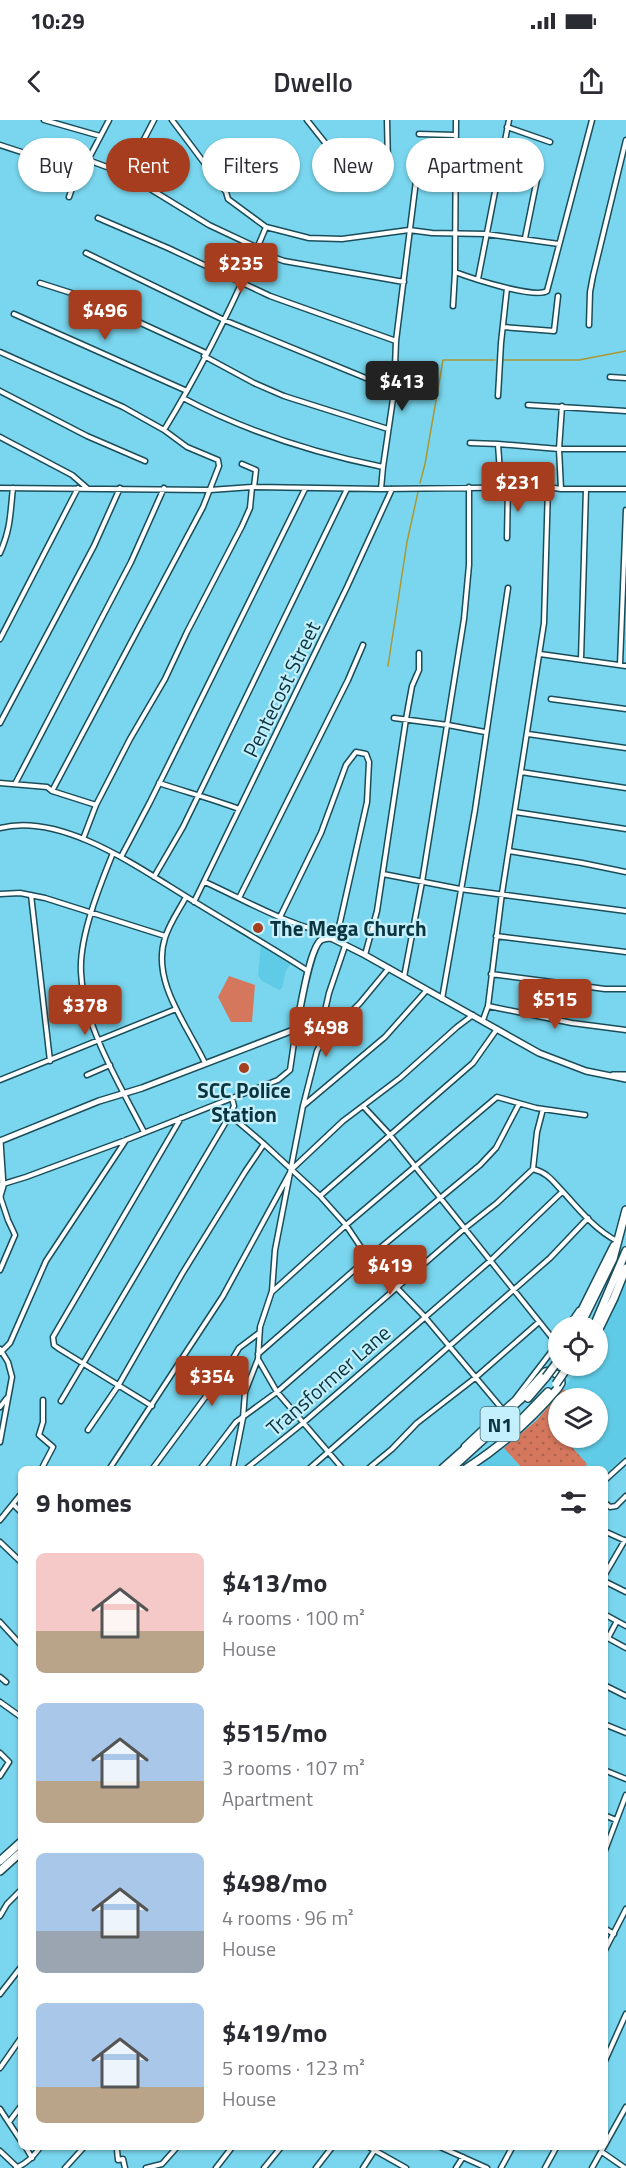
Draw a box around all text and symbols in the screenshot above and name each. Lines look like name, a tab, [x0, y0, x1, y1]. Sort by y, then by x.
text: 10:29	[30, 4, 85, 38]
text: Dwello	[273, 61, 353, 102]
icon: back	[18, 65, 51, 98]
icon: share	[575, 65, 608, 98]
chip: Buy	[18, 138, 94, 192]
chip: Rent	[106, 138, 190, 192]
chip: Filters	[202, 138, 300, 192]
chip: New	[312, 138, 394, 192]
chip: Apartment	[406, 138, 544, 192]
pin: $235	[205, 243, 277, 294]
text: $235	[219, 247, 263, 278]
pin: $496	[69, 290, 141, 341]
text: $496	[83, 294, 127, 325]
pin: $413	[366, 361, 438, 412]
text: $413	[380, 365, 424, 396]
pin: $231	[482, 462, 554, 513]
text: $231	[496, 466, 540, 497]
street label: Pentecost Street	[234, 615, 328, 763]
place label: The Mega Church	[270, 912, 427, 944]
marker: The Mega Church	[251, 921, 265, 935]
pin: $515	[519, 979, 591, 1030]
text: $515	[533, 983, 577, 1014]
pin: $378	[49, 985, 121, 1036]
text: $378	[63, 989, 107, 1020]
pin: $498	[290, 1007, 362, 1058]
text: $498	[304, 1011, 348, 1042]
marker: SCC Police Station	[237, 1061, 251, 1075]
place label: SCC Police Station	[197, 1074, 291, 1130]
pin: $419	[354, 1245, 426, 1296]
text: $419	[368, 1249, 412, 1280]
map controls	[548, 1316, 608, 1448]
button: locate	[548, 1316, 608, 1376]
street label: Transformer Lane	[259, 1317, 397, 1443]
pin: $354	[176, 1356, 248, 1407]
text: $354	[190, 1360, 234, 1391]
button: layers	[548, 1388, 608, 1448]
road number: N1	[480, 1407, 520, 1441]
text: 9 homes	[36, 1483, 132, 1522]
icon: filters	[557, 1486, 590, 1519]
text: $413/mo	[222, 1563, 327, 1602]
icon: home	[84, 1577, 156, 1649]
text: 4 rooms · 100 m²	[222, 1602, 365, 1633]
text: House	[222, 1633, 276, 1664]
text: $515/mo	[222, 1713, 327, 1752]
icon: home	[84, 1727, 156, 1799]
text: 3 rooms · 107 m²	[222, 1752, 365, 1783]
text: Apartment	[222, 1783, 313, 1814]
text: $498/mo	[222, 1863, 327, 1902]
icon: home	[84, 1877, 156, 1949]
text: 4 rooms · 96 m²	[222, 1902, 354, 1933]
text: House	[222, 1933, 276, 1964]
text: $419/mo	[222, 2013, 327, 2052]
icon: home	[84, 2027, 156, 2099]
text: 5 rooms · 123 m²	[222, 2052, 365, 2083]
text: House	[222, 2083, 276, 2114]

